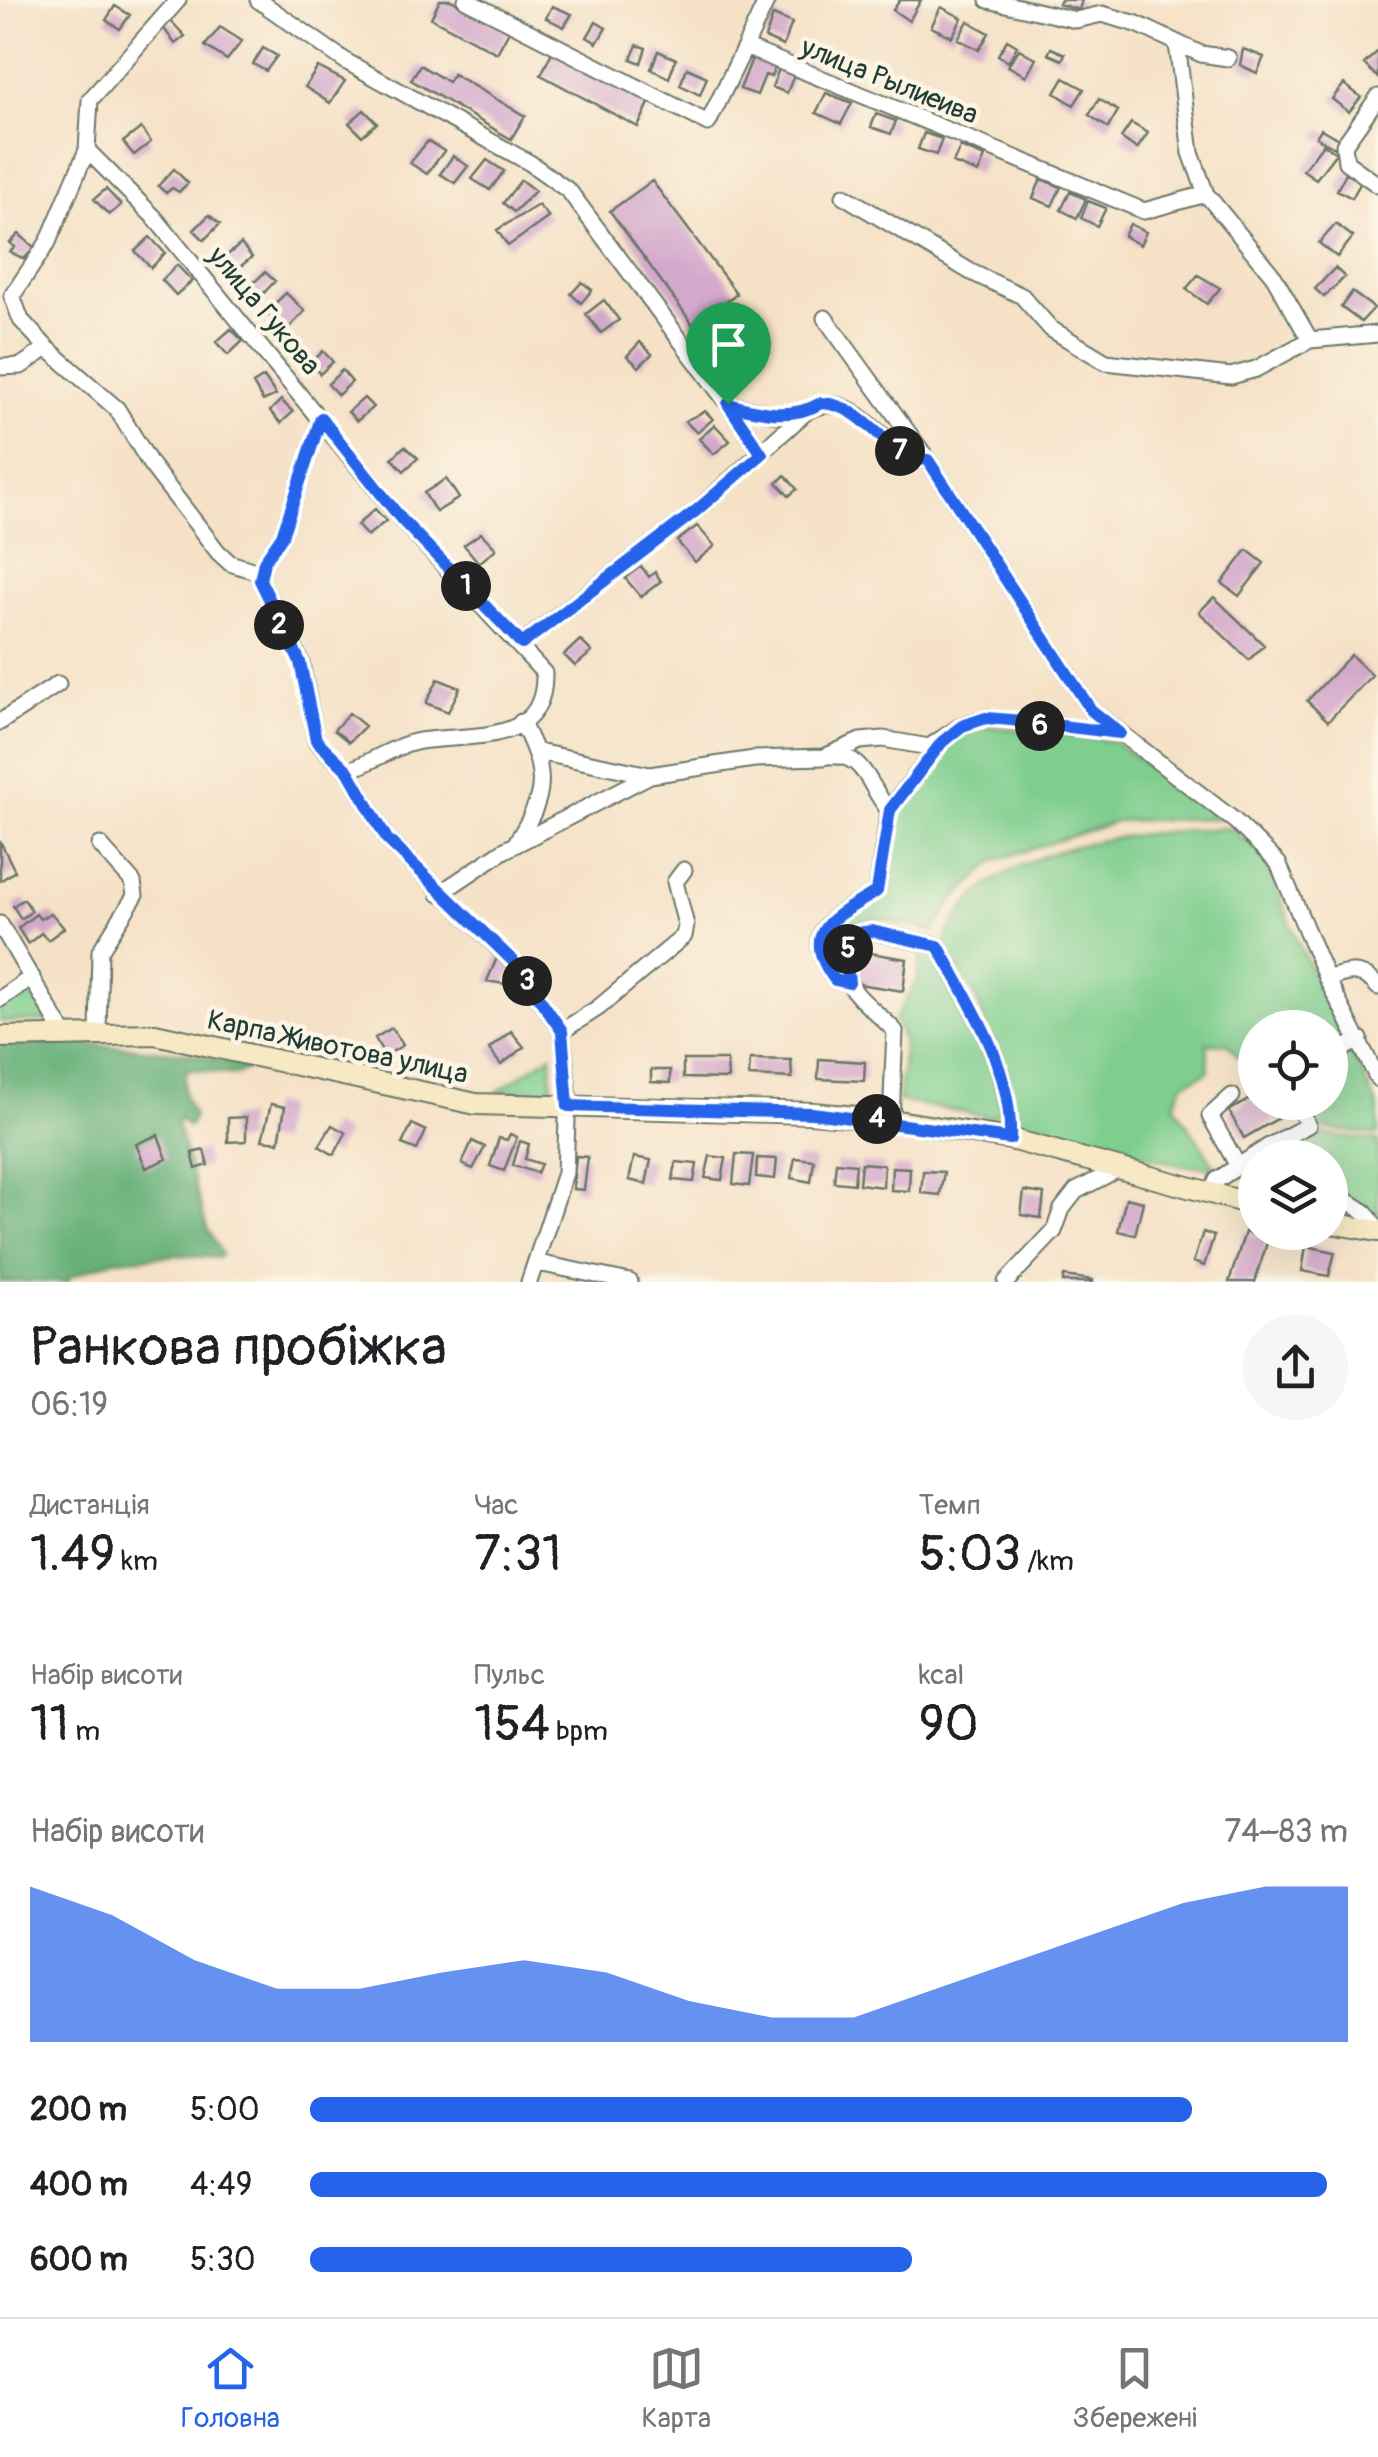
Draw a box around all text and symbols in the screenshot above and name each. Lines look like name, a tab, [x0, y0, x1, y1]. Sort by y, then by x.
street label: улица Рылиеива	[795, 30, 983, 133]
street label: улица Гукова	[199, 239, 328, 383]
pin	[686, 302, 771, 405]
icon: arrive	[701, 317, 756, 372]
pin: 7	[875, 426, 925, 476]
text: 7	[893, 433, 907, 468]
pin: 1	[441, 561, 491, 611]
text: 1	[461, 568, 471, 603]
pin: 2	[254, 600, 304, 650]
text: 2	[271, 607, 287, 642]
pin: 6	[1015, 701, 1065, 751]
text: 6	[1032, 708, 1048, 743]
pin: 5	[823, 924, 873, 974]
text: 5	[840, 931, 856, 966]
pin: 3	[502, 956, 552, 1006]
text: 3	[519, 963, 535, 998]
street label: Карпа Животова улица	[204, 1003, 471, 1092]
map controls	[1238, 1010, 1348, 1250]
button: locate	[1238, 1010, 1348, 1120]
pin: 4	[852, 1094, 902, 1144]
text: 4	[869, 1101, 885, 1136]
button: layers	[1238, 1140, 1348, 1250]
text: Ранкова пробіжка	[30, 1313, 447, 1382]
button: share	[1243, 1315, 1348, 1420]
text: 06:19	[30, 1385, 108, 1425]
text: Дистанція	[30, 1488, 150, 1523]
text: Час	[474, 1488, 518, 1523]
text: Темп	[919, 1488, 981, 1523]
text: 1.49	[30, 1523, 115, 1586]
text: 7:31	[474, 1523, 562, 1586]
text: 5:03	[919, 1523, 1021, 1586]
text: km	[115, 1544, 158, 1579]
text: /km	[1021, 1544, 1074, 1579]
text: Набір висоти	[30, 1658, 182, 1693]
text: Пульс	[474, 1658, 545, 1693]
text: kcal	[919, 1658, 964, 1693]
text: 11	[30, 1693, 69, 1756]
text: 154	[474, 1693, 550, 1756]
text: 90	[919, 1693, 979, 1756]
text: m	[69, 1714, 100, 1749]
text: bpm	[550, 1714, 608, 1749]
text: Набір висоти	[30, 1812, 204, 1852]
text: 74–83 m	[1224, 1812, 1348, 1852]
text: 200 m	[30, 2090, 127, 2130]
text: 5:00	[190, 2090, 260, 2130]
text: 400 m	[30, 2165, 128, 2205]
text: 4:49	[190, 2165, 252, 2205]
text: 600 m	[30, 2240, 128, 2280]
text: 5:30	[190, 2240, 256, 2280]
tab: Головна	[181, 2341, 280, 2436]
tab: Карта	[642, 2341, 711, 2436]
tab: Збережені	[1073, 2341, 1197, 2436]

